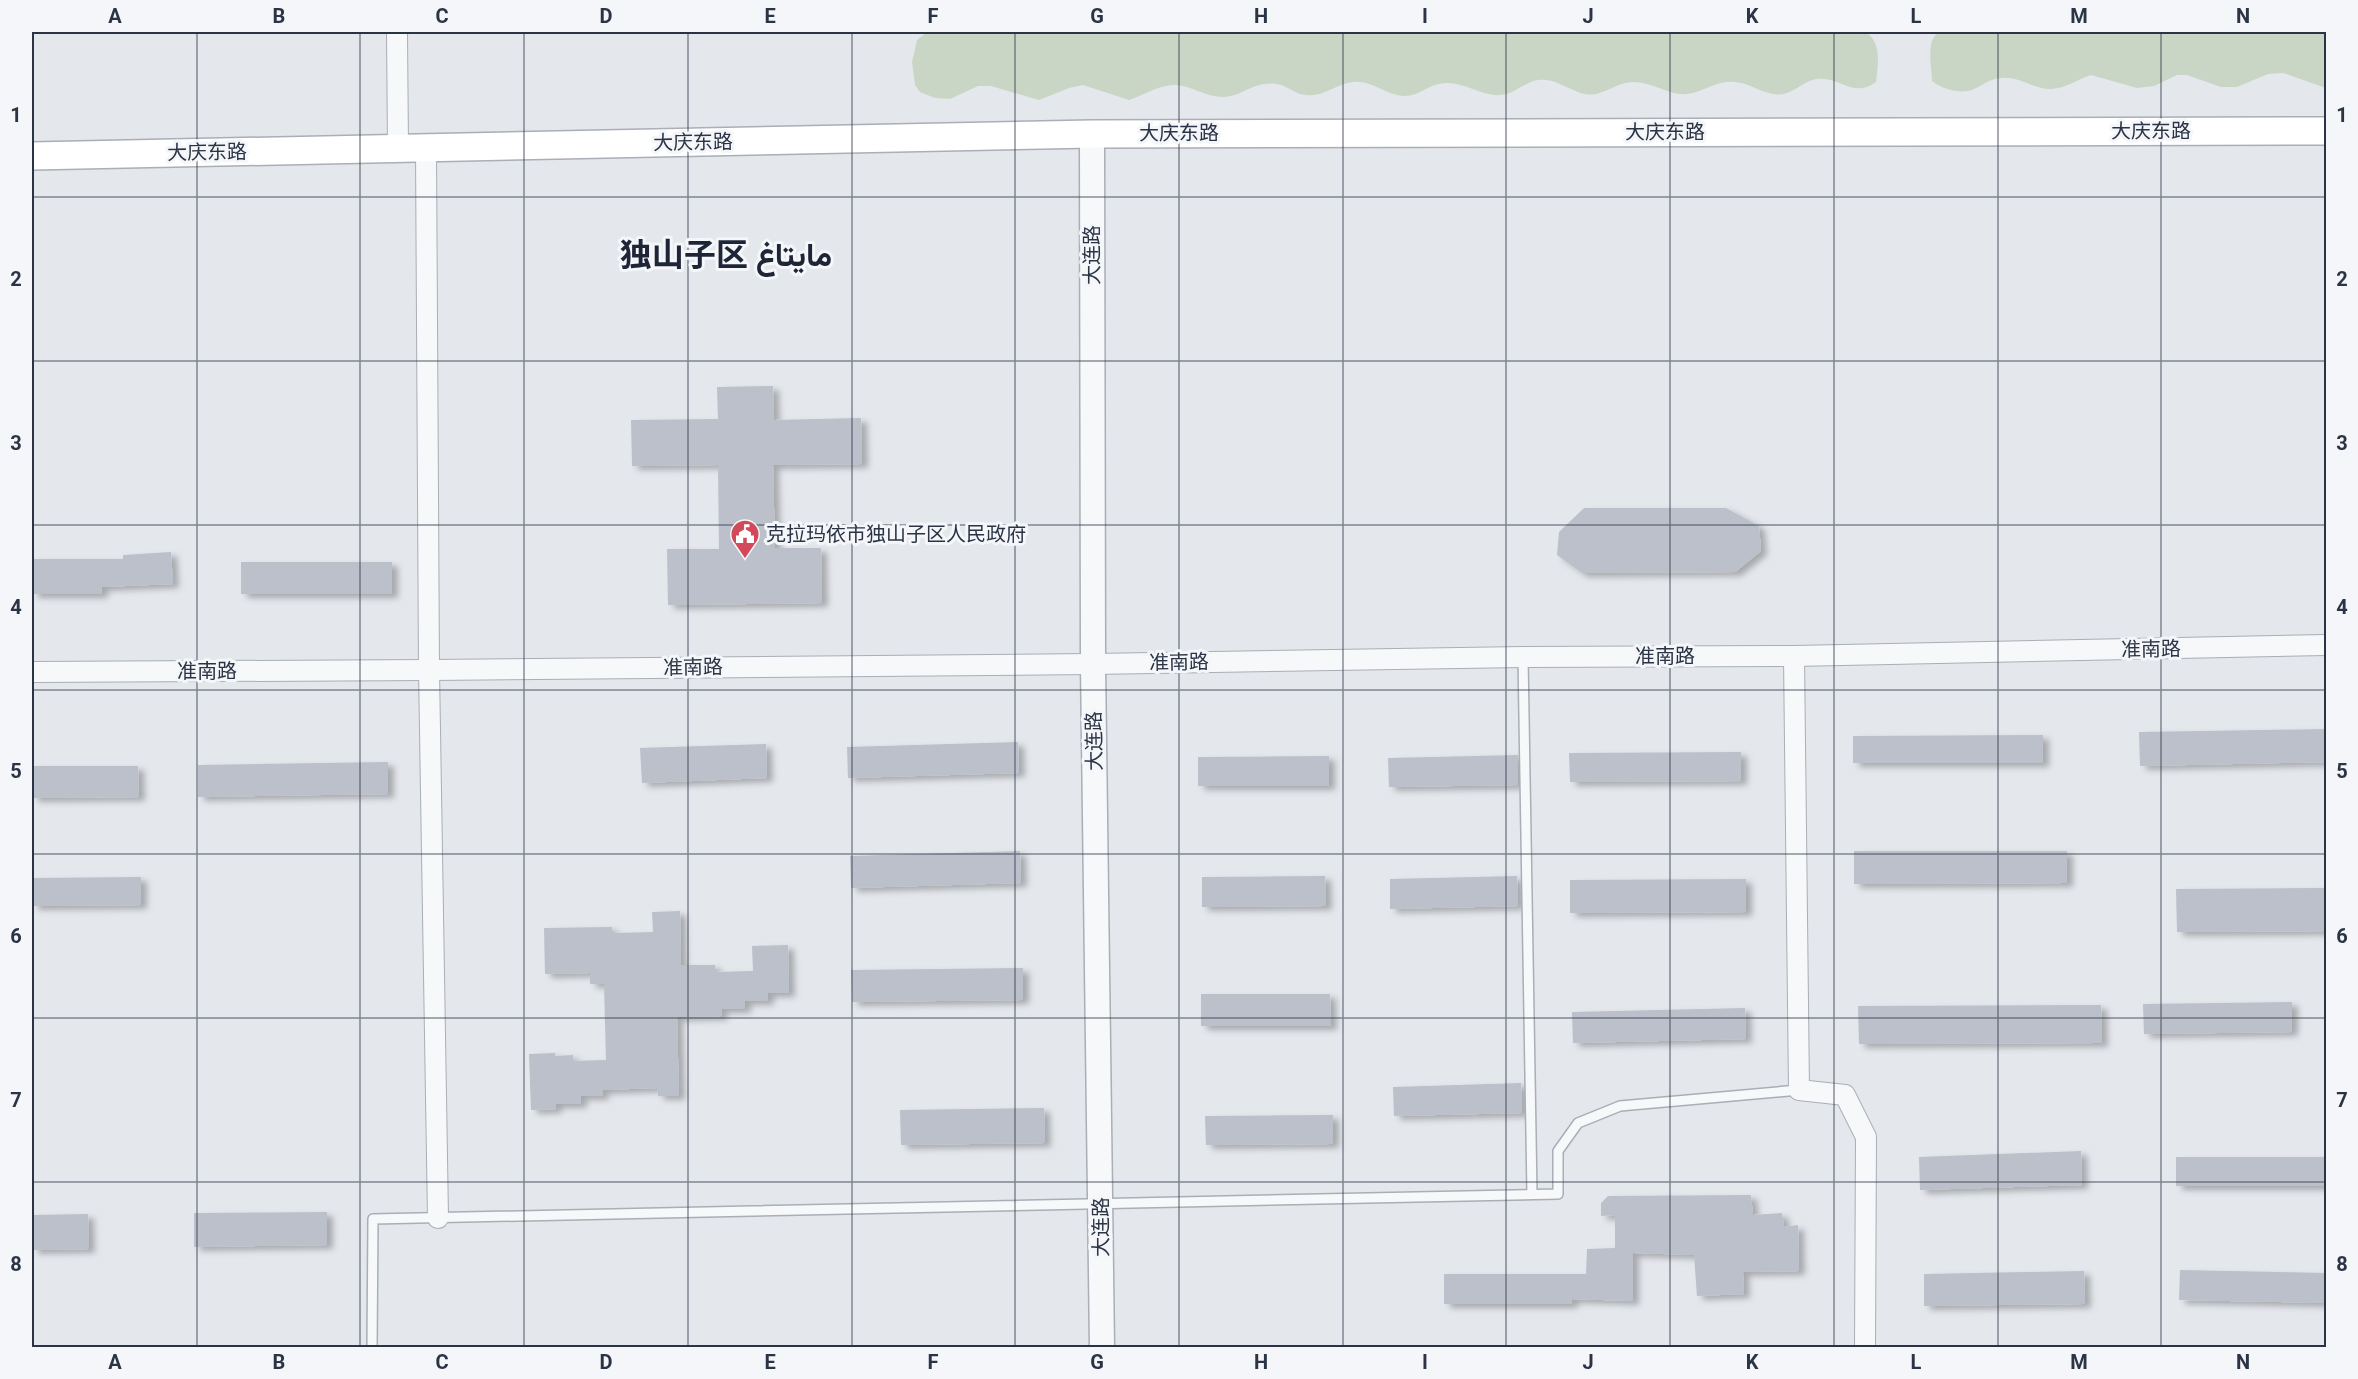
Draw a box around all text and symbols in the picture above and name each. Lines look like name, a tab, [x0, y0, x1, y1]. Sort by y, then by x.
text: A	[108, 4, 122, 28]
text: B	[273, 4, 285, 28]
text: C	[435, 4, 449, 28]
text: D	[600, 4, 613, 28]
text: E	[764, 4, 776, 28]
text: F	[928, 4, 939, 28]
text: G	[1090, 4, 1104, 28]
text: H	[1254, 4, 1268, 28]
text: I	[1422, 4, 1428, 28]
text: J	[1582, 4, 1594, 28]
text: K	[1746, 4, 1759, 28]
text: L	[1911, 4, 1922, 28]
text: M	[2070, 4, 2088, 28]
text: N	[2236, 4, 2250, 28]
text: 1	[10, 103, 22, 127]
text: 1	[2336, 103, 2348, 127]
street label: 大庆东路	[2111, 119, 2191, 143]
street label: 大庆东路	[1625, 120, 1705, 144]
street label: 大庆东路	[1139, 121, 1219, 145]
street label: 大庆东路	[653, 129, 733, 155]
street label: 大庆东路	[167, 139, 247, 165]
street label: 大连路	[1080, 225, 1104, 285]
district label: 独山子区 مايتاغ	[620, 236, 832, 277]
text: 2	[10, 267, 22, 291]
text: 2	[2336, 267, 2348, 291]
text: 3	[10, 431, 22, 455]
text: 3	[2336, 431, 2348, 455]
public building icon: 克拉玛依市独山子区人民政府	[729, 518, 761, 560]
place label: 克拉玛依市独山子区人民政府	[766, 522, 1026, 546]
text: 4	[10, 595, 22, 619]
text: 4	[2336, 595, 2348, 619]
street label: 准南路	[2121, 636, 2181, 662]
street label: 准南路	[1635, 644, 1695, 668]
street label: 准南路	[1149, 649, 1209, 675]
street label: 准南路	[663, 654, 723, 680]
street label: 准南路	[177, 659, 237, 683]
street label: 大连路	[1081, 711, 1107, 771]
text: 5	[10, 759, 22, 783]
text: 5	[2336, 759, 2348, 783]
text: 6	[10, 924, 22, 948]
text: 6	[2336, 924, 2348, 948]
text: 7	[10, 1088, 22, 1112]
text: 7	[2336, 1088, 2348, 1112]
street label: 大连路	[1089, 1197, 1113, 1257]
text: 8	[10, 1252, 22, 1276]
text: 8	[2336, 1252, 2348, 1276]
text: A	[108, 1350, 122, 1374]
text: B	[273, 1350, 285, 1374]
text: C	[435, 1350, 449, 1374]
text: D	[600, 1350, 613, 1374]
text: E	[764, 1350, 776, 1374]
text: F	[928, 1350, 939, 1374]
text: G	[1090, 1350, 1104, 1374]
text: H	[1254, 1350, 1268, 1374]
text: I	[1422, 1350, 1428, 1374]
text: J	[1582, 1350, 1594, 1374]
text: K	[1746, 1350, 1759, 1374]
text: L	[1911, 1350, 1922, 1374]
text: M	[2070, 1350, 2088, 1374]
text: N	[2236, 1350, 2250, 1374]

